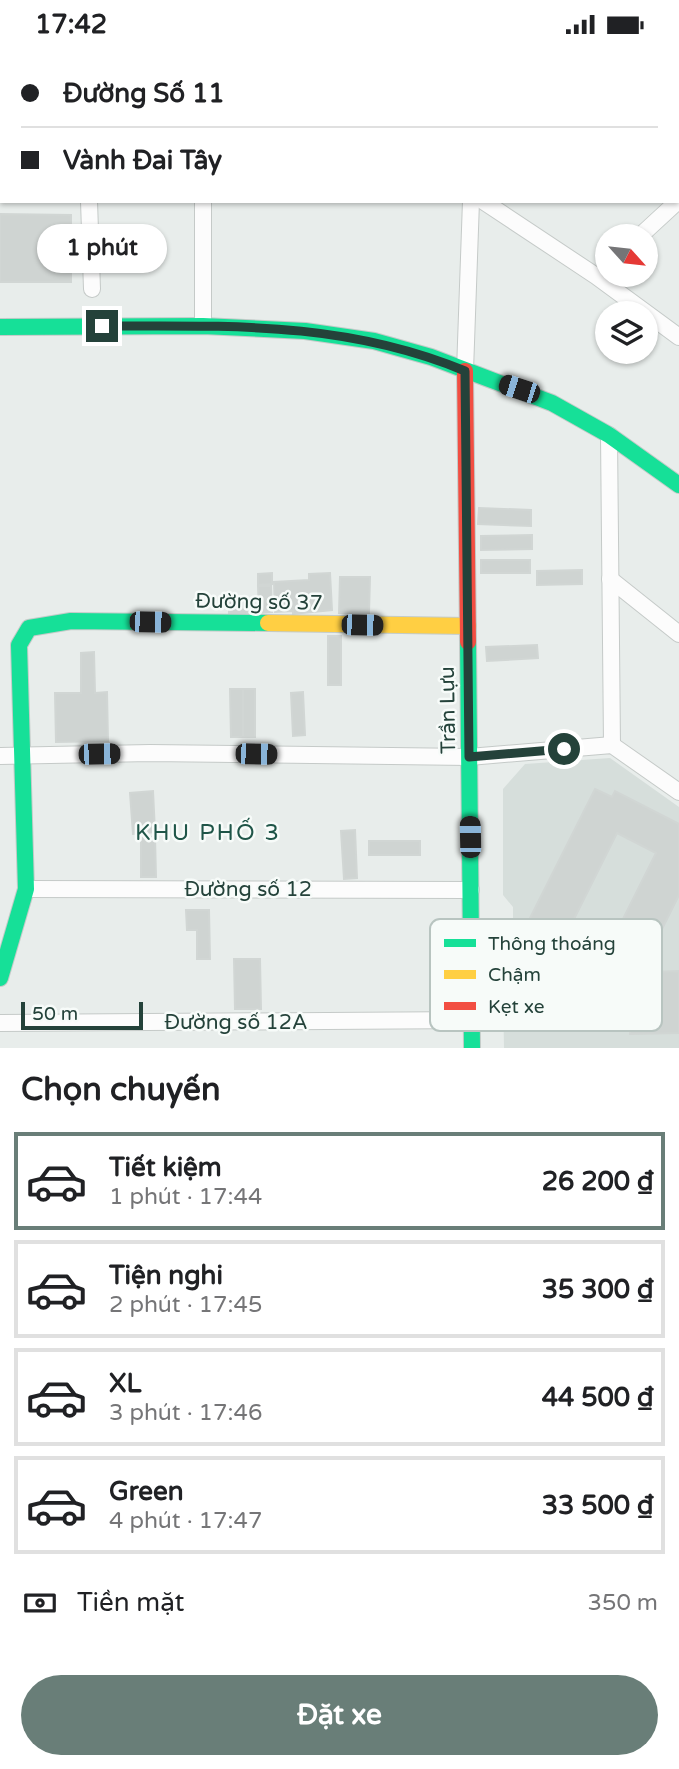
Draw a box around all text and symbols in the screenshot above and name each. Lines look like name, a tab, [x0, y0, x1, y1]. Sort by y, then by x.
text: 17:42	[35, 9, 107, 40]
text: Đường Số 11	[63, 78, 225, 109]
text: Vành Đai Tây	[63, 145, 222, 176]
north arrow	[595, 224, 658, 287]
map controls	[595, 224, 658, 364]
callout: 1 phút	[37, 225, 167, 273]
text: 1 phút	[66, 234, 138, 262]
button: layers	[595, 301, 658, 364]
route end	[86, 310, 118, 342]
car	[496, 373, 543, 405]
street label: Đường số 37	[195, 588, 323, 616]
car	[129, 611, 172, 633]
car	[341, 614, 384, 636]
street label: Trần Lựu	[435, 666, 461, 754]
route start	[548, 733, 580, 765]
car	[78, 743, 121, 765]
car	[235, 743, 278, 765]
car	[460, 816, 481, 858]
district label: KHU PHỐ 3	[135, 817, 281, 847]
street label: Đường số 12	[184, 877, 312, 902]
legend	[430, 919, 662, 1031]
text: Thông thoáng	[488, 933, 616, 955]
text: Chậm	[488, 964, 541, 986]
text: Kẹt xe	[488, 996, 544, 1018]
scale bar	[21, 999, 144, 1031]
text: 50 m	[32, 1003, 78, 1025]
street label: Đường số 12A	[164, 1010, 308, 1035]
text: Chọn chuyến	[21, 1071, 220, 1109]
icon: car	[25, 1150, 88, 1213]
text: Tiết kiệm	[109, 1152, 222, 1183]
text: 26 200 ₫	[542, 1166, 654, 1197]
text: 1 phút · 17:44	[109, 1183, 262, 1211]
icon: car	[25, 1258, 88, 1321]
text: Tiện nghi	[109, 1260, 223, 1291]
text: 35 300 ₫	[542, 1274, 654, 1305]
text: 2 phút · 17:45	[109, 1291, 262, 1319]
icon: car	[25, 1366, 88, 1429]
text: XL	[109, 1368, 141, 1399]
text: 44 500 ₫	[542, 1382, 654, 1413]
text: 3 phút · 17:46	[109, 1399, 262, 1427]
icon: car	[25, 1474, 88, 1537]
text: Green	[109, 1476, 184, 1507]
text: 33 500 ₫	[542, 1490, 654, 1521]
text: 4 phút · 17:47	[109, 1507, 262, 1535]
icon: cash	[21, 1584, 59, 1622]
text: Tiền mặt	[77, 1587, 184, 1618]
text: 350 m	[588, 1589, 658, 1617]
button: Đặt xe	[21, 1675, 658, 1755]

